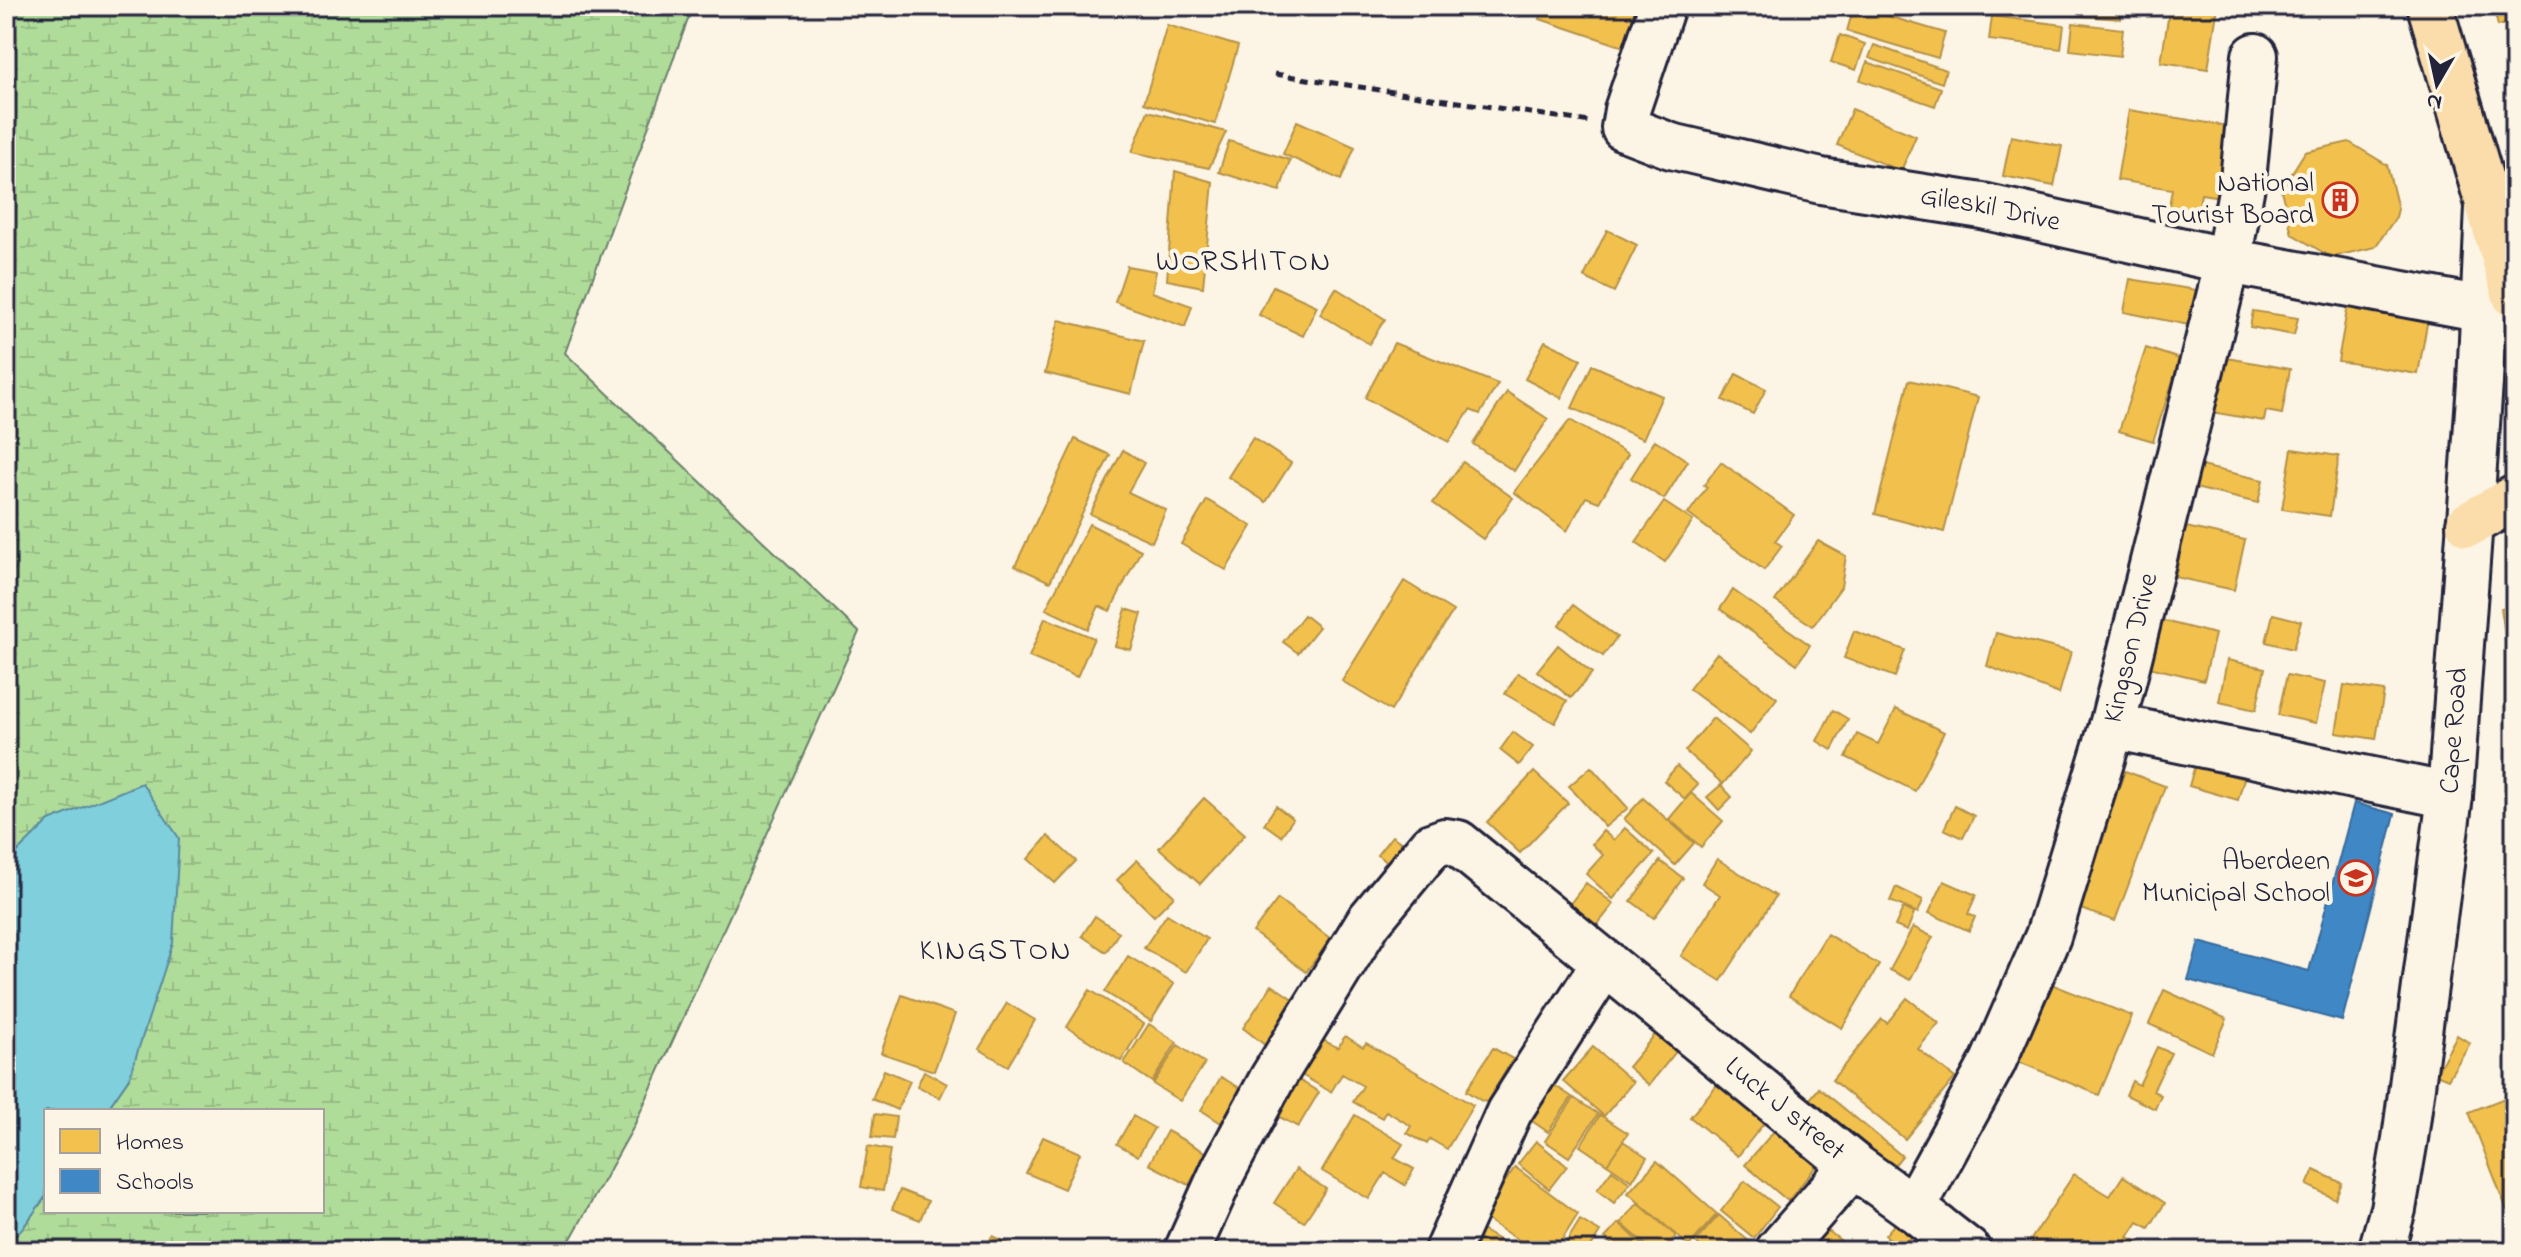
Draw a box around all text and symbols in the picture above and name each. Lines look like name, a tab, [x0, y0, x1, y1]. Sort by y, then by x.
north arrow	[2397, 44, 2477, 124]
text: N	[2424, 84, 2444, 118]
place label: National Tourist Board	[2151, 164, 2314, 237]
street label: Gileskil Drive	[1917, 176, 2065, 243]
building icon: National Tourist Board	[2321, 181, 2359, 219]
district label: WORSHITON	[1156, 241, 1332, 285]
street label: Kingson Drive	[2093, 568, 2170, 727]
street label: Cape Road	[2430, 666, 2480, 795]
place label: Aberdeen Municipal School	[2142, 842, 2330, 915]
school or university icon: Aberdeen Municipal School	[2337, 859, 2375, 897]
district label: KINGSTON	[919, 930, 1073, 974]
street label: Luck J street	[1715, 1047, 1854, 1171]
legend	[44, 1109, 324, 1213]
text: Homes	[116, 1126, 184, 1161]
text: Schools	[116, 1166, 194, 1201]

